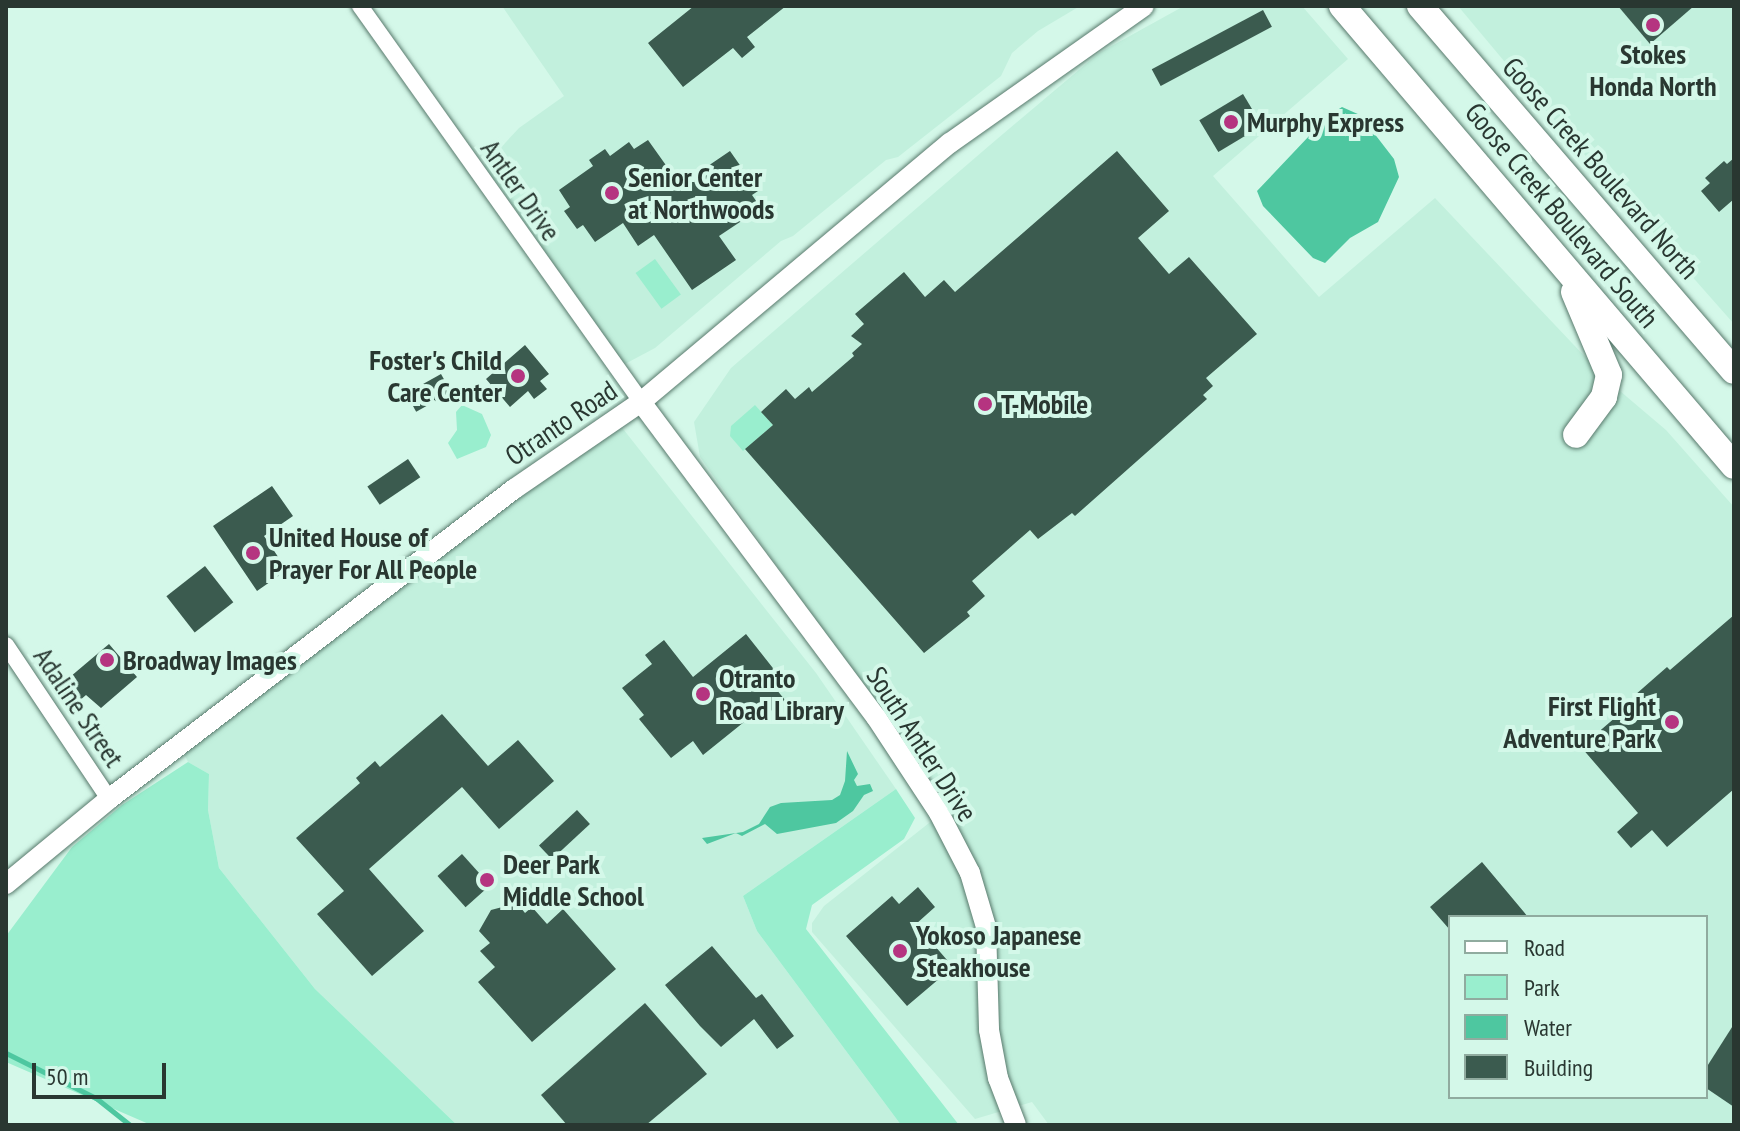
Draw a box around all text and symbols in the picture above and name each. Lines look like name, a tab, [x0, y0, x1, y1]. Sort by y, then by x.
marker: Stokes Honda North	[1644, 16, 1662, 34]
place label: Stokes Honda North	[1590, 37, 1716, 103]
street label: Goose Creek Boulevard North	[1495, 50, 1707, 286]
street label: Goose Creek Boulevard South	[1458, 95, 1666, 335]
place label: Murphy Express	[1247, 105, 1405, 139]
marker: Murphy Express	[1222, 113, 1240, 131]
street label: Antler Drive	[474, 133, 568, 247]
place label: Senior Center at Northwoods	[628, 160, 774, 226]
marker: Senior Center at Northwoods	[603, 184, 621, 202]
place label: Foster's Child Care Center	[369, 343, 502, 409]
marker: Foster's Child Care Center	[509, 367, 527, 385]
street label: Otranto Road	[499, 373, 623, 473]
place label: T-Mobile	[1001, 387, 1088, 421]
marker: T-Mobile	[976, 395, 994, 413]
place label: United House of Prayer For All People	[269, 520, 478, 586]
marker: United House of Prayer For All People	[244, 544, 262, 562]
street label: Adaline Street	[27, 641, 131, 773]
place label: Broadway Images	[123, 643, 298, 677]
marker: Broadway Images	[98, 651, 116, 669]
street label: South Antler Drive	[859, 660, 985, 828]
place label: Otranto Road Library	[719, 661, 844, 727]
marker: Otranto Road Library	[694, 685, 712, 703]
place label: First Flight Adventure Park	[1503, 689, 1656, 755]
marker: First Flight Adventure Park	[1663, 713, 1681, 731]
place label: Deer Park Middle School	[503, 847, 644, 913]
marker: Deer Park Middle School	[478, 871, 496, 889]
legend	[1448, 915, 1708, 1099]
place label: Yokoso Japanese Steakhouse	[916, 918, 1082, 984]
text: Road	[1524, 932, 1565, 963]
marker: Yokoso Japanese Steakhouse	[891, 942, 909, 960]
text: Park	[1524, 972, 1560, 1003]
text: Water	[1524, 1012, 1572, 1043]
scale bar	[36, 1047, 170, 1097]
text: Building	[1524, 1052, 1593, 1083]
text: 50 m	[46, 1061, 88, 1092]

